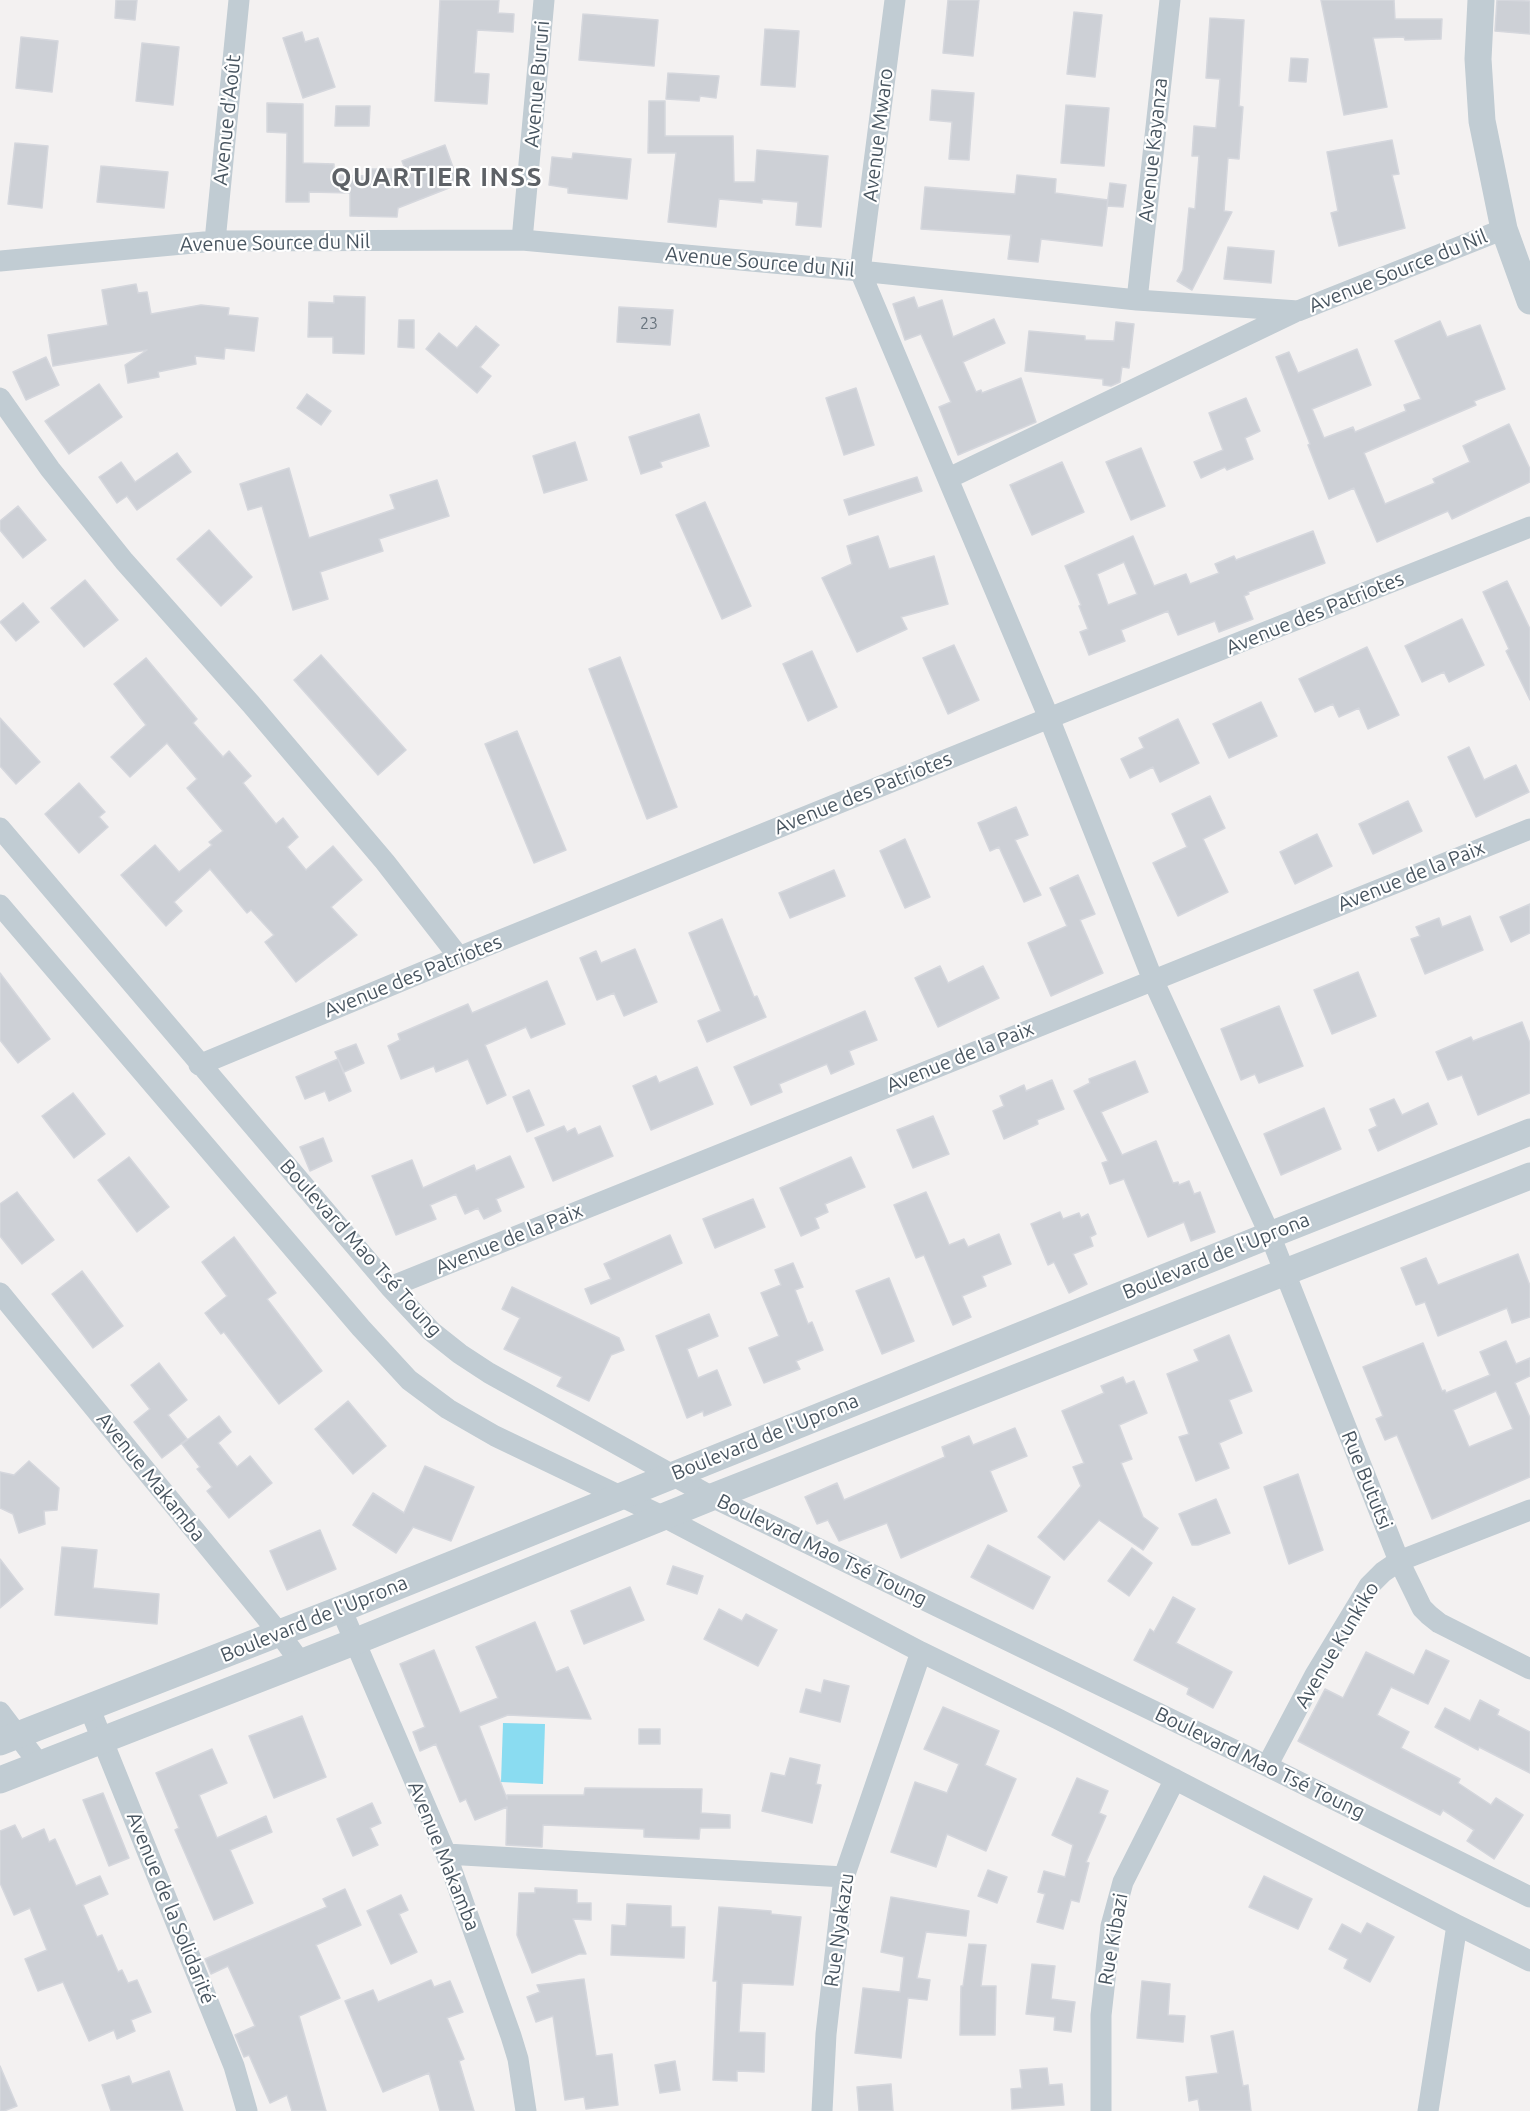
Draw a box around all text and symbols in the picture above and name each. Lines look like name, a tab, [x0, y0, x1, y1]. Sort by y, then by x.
street label: Avenue Bururi	[519, 19, 555, 149]
street label: Avenue d'Août	[208, 54, 246, 186]
street label: Avenue Mwaro	[858, 67, 898, 203]
street label: Avenue Kayanza	[1133, 77, 1173, 223]
district label: QUARTIER INSS	[331, 161, 543, 193]
street label: Avenue Source du Nil	[1305, 224, 1491, 318]
street label: Avenue Source du Nil	[180, 229, 370, 257]
street label: Avenue Source du Nil	[664, 242, 856, 282]
house number: 23	[640, 314, 658, 334]
street label: Avenue des Patriotes	[1223, 566, 1407, 660]
street label: Avenue des Patriotes	[771, 746, 955, 840]
street label: Avenue de la Paix	[1334, 836, 1488, 916]
street label: Avenue des Patriotes	[321, 929, 505, 1023]
street label: Avenue de la Paix	[883, 1017, 1037, 1097]
street label: Boulevard Mao Tsé Toung	[275, 1154, 447, 1342]
street label: Avenue de la Paix	[432, 1199, 586, 1279]
street label: Boulevard de l'Uprona	[1119, 1207, 1313, 1305]
street label: Boulevard de l'Uprona	[668, 1388, 862, 1486]
street label: Avenue Makamba	[92, 1408, 210, 1546]
street label: Rue Bututsi	[1336, 1427, 1398, 1533]
street label: Boulevard Mao Tsé Toung	[713, 1489, 931, 1611]
street label: Boulevard de l'Uprona	[217, 1570, 411, 1668]
street label: Avenue Kunkiko	[1290, 1577, 1384, 1713]
street label: Boulevard Mao Tsé Toung	[1151, 1702, 1369, 1824]
street label: Avenue Makamba	[403, 1778, 485, 1934]
street label: Avenue de la Solidarité	[121, 1808, 221, 2008]
street label: Rue Nyakazu	[819, 1872, 859, 1988]
street label: Rue Kibazi	[1093, 1891, 1133, 1987]

